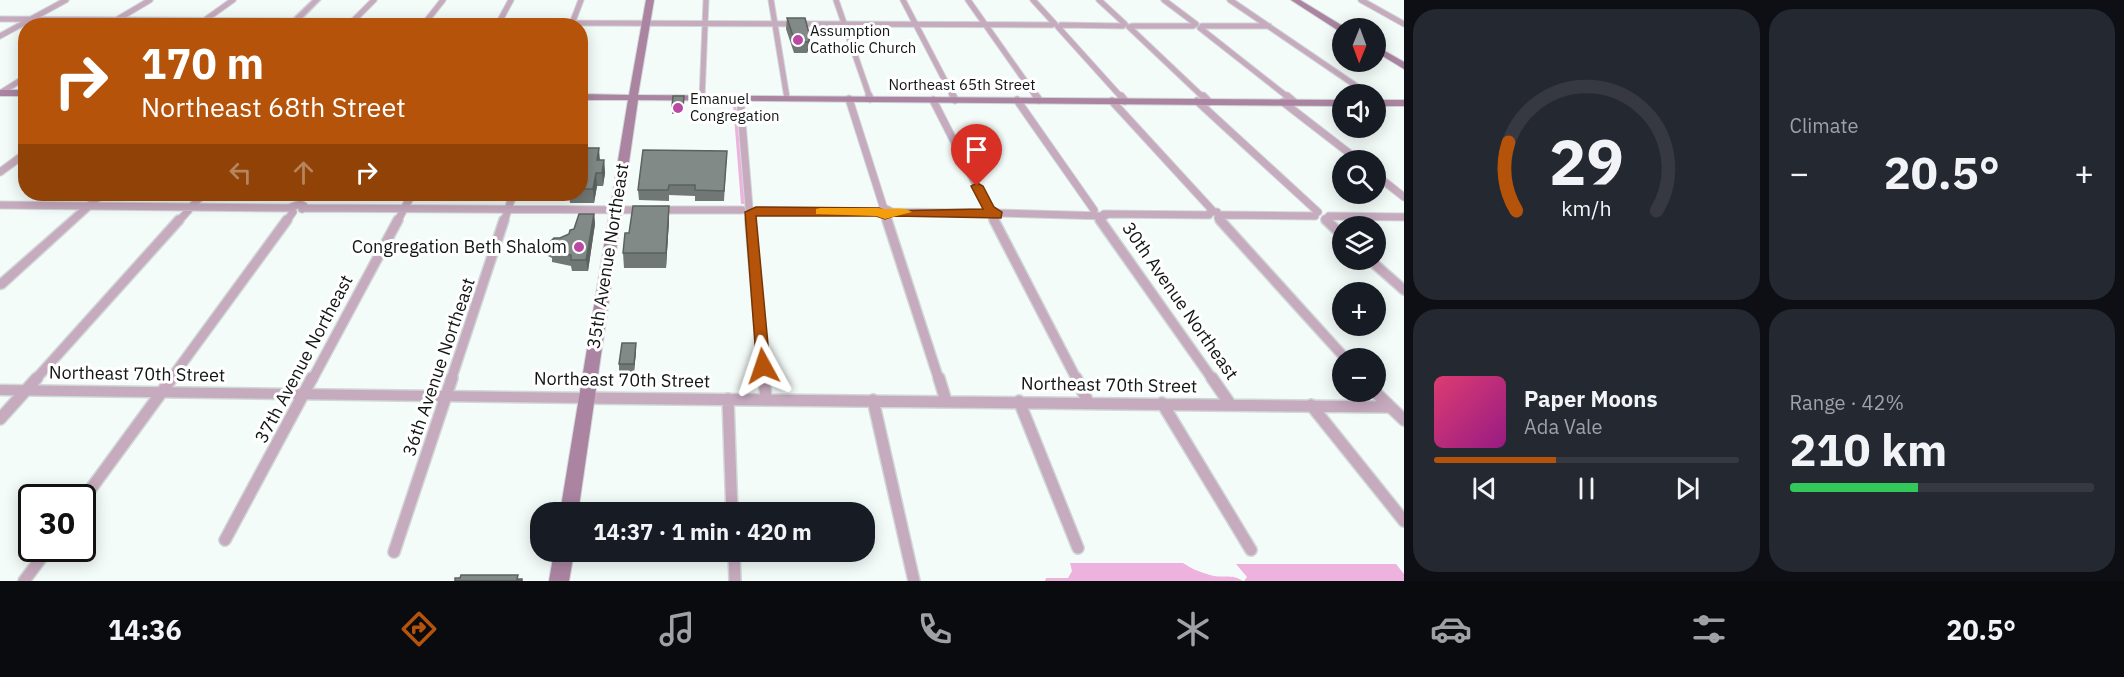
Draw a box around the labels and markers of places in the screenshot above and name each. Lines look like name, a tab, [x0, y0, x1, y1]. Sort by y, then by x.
place label: Assumption Catholic Church	[810, 21, 916, 57]
marker: Assumption Catholic Church	[791, 33, 805, 47]
place label: Emanuel Congregation	[690, 89, 780, 125]
marker: Emanuel Congregation	[671, 101, 685, 115]
pin	[951, 124, 1002, 186]
place label: Congregation Beth Shalom	[352, 235, 567, 258]
marker: Congregation Beth Shalom	[572, 240, 586, 254]

